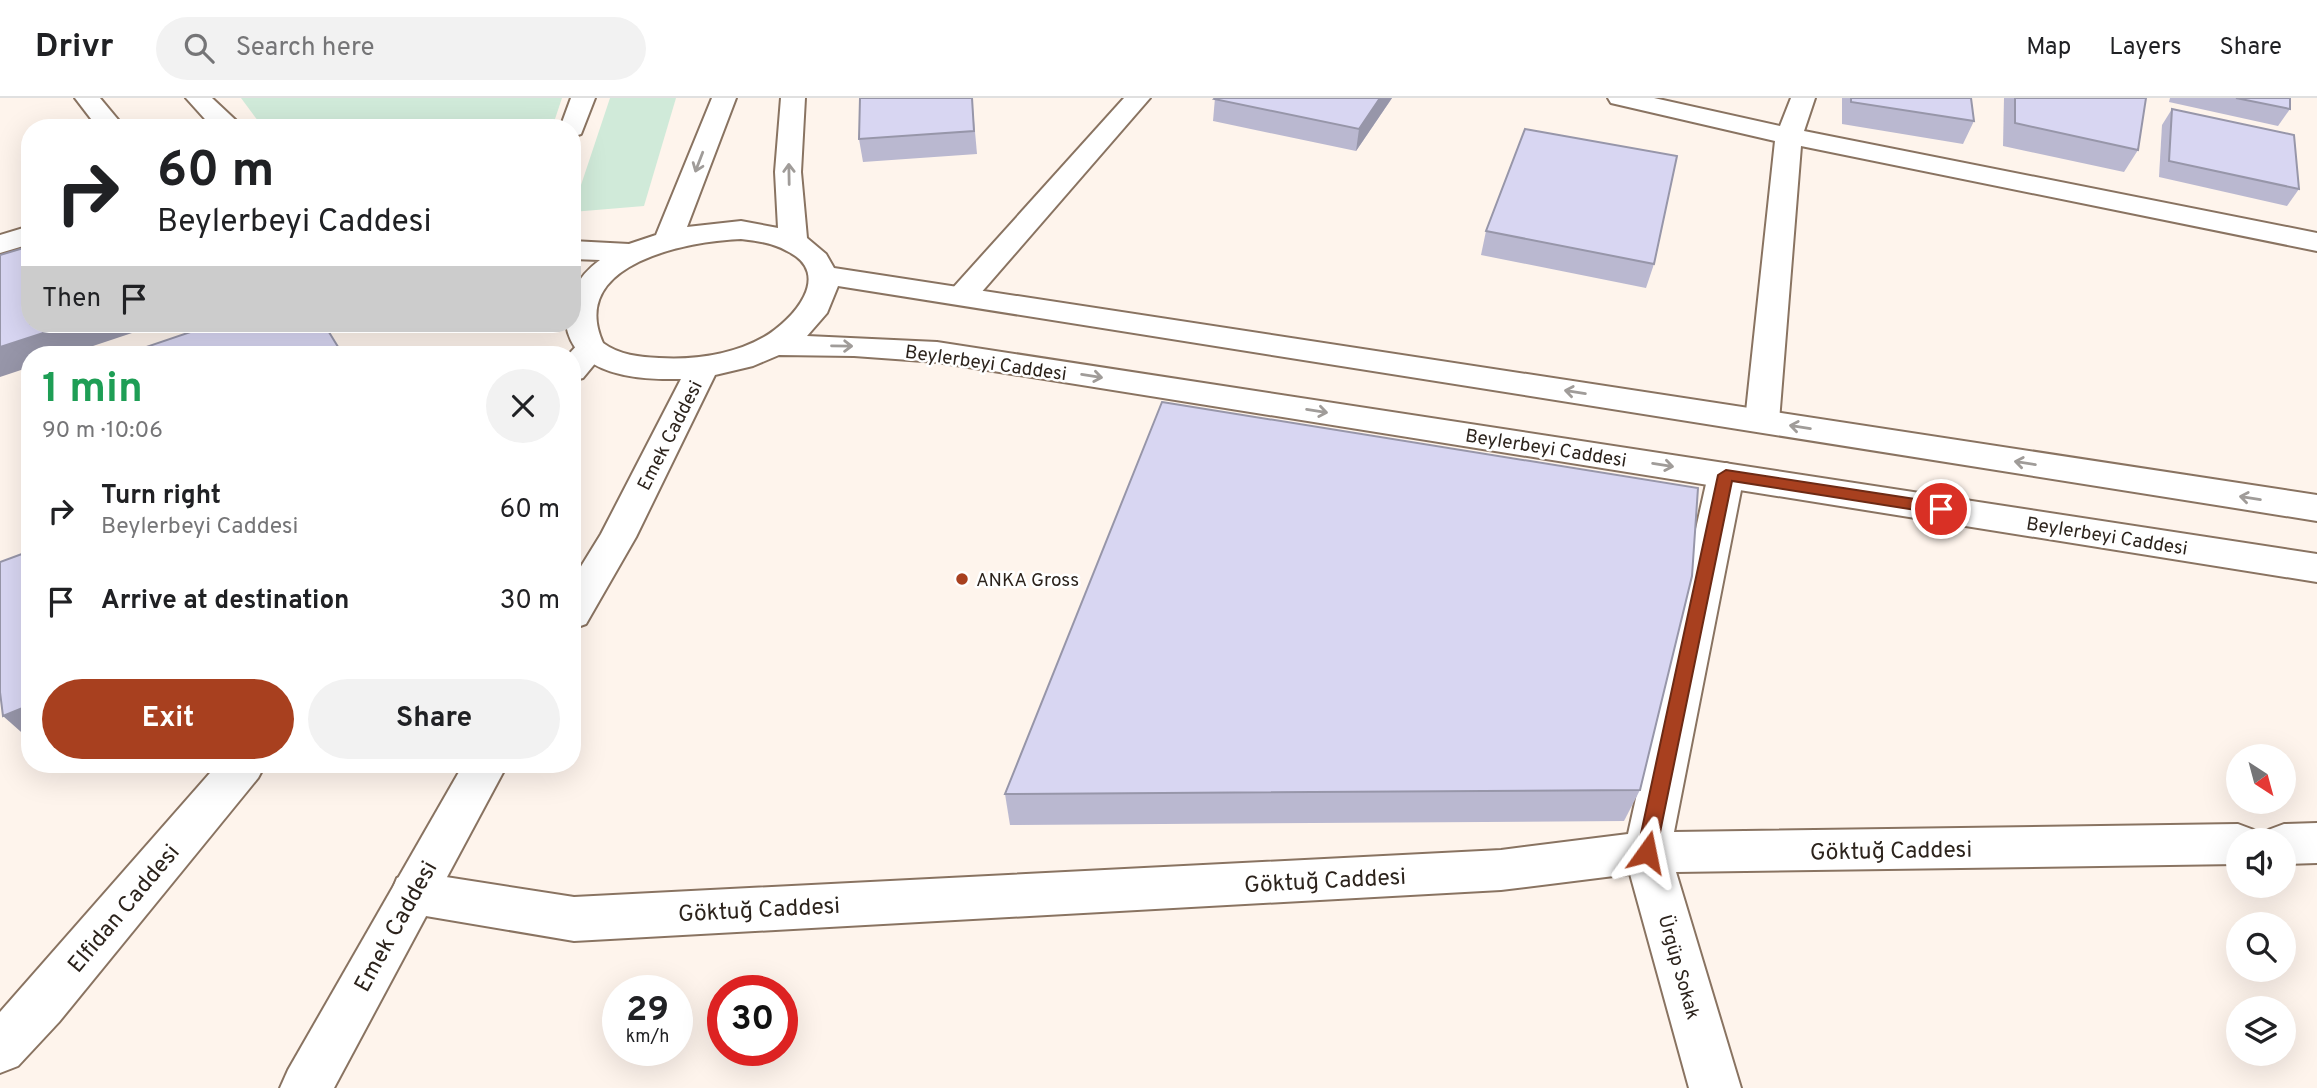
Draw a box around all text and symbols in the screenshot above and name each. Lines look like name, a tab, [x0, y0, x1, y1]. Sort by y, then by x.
search box	[156, 17, 646, 80]
text: Drivr	[35, 27, 114, 69]
icon: search	[180, 29, 218, 67]
text: Search here	[236, 32, 375, 65]
text: Map	[2026, 33, 2071, 63]
text: Layers	[2109, 33, 2181, 63]
text: Share	[2219, 33, 2282, 63]
text: 60 m	[157, 142, 275, 204]
icon: right	[42, 147, 133, 238]
one-way arrow	[691, 150, 704, 172]
one-way arrow	[782, 163, 796, 186]
text: Beylerbeyi Caddesi	[157, 203, 432, 243]
icon: arrive	[115, 280, 153, 318]
text: Then	[42, 283, 101, 316]
one-way arrow	[830, 339, 853, 352]
street label: Beylerbeyi Caddesi	[903, 341, 1068, 387]
text: 1 min	[42, 364, 143, 417]
button: close	[486, 369, 560, 443]
one-way arrow	[1080, 370, 1103, 383]
street label: Emek Caddesi	[633, 377, 709, 495]
one-way arrow	[1564, 385, 1587, 398]
one-way arrow	[1305, 405, 1328, 418]
text: 90 m · 10:06	[42, 417, 163, 446]
one-way arrow	[1789, 421, 1812, 434]
street label: Beylerbeyi Caddesi	[1463, 424, 1628, 474]
one-way arrow	[2014, 456, 2037, 469]
one-way arrow	[1651, 459, 1674, 472]
pin	[1911, 479, 1971, 539]
text: Turn right	[101, 480, 221, 513]
icon: arrive	[1922, 490, 1960, 528]
one-way arrow	[2239, 491, 2261, 504]
icon: right	[42, 492, 80, 530]
text: 60 m	[500, 494, 560, 527]
street label: Beylerbeyi Caddesi	[2024, 512, 2189, 562]
text: Beylerbeyi Caddesi	[101, 513, 298, 542]
place label: ANKA Gross	[976, 569, 1079, 593]
marker: ANKA Gross	[954, 571, 970, 587]
icon: arrive	[42, 583, 80, 621]
text: Arrive at destination	[101, 585, 349, 618]
text: 30 m	[500, 585, 560, 618]
button: Exit	[42, 679, 294, 759]
button: Share	[308, 679, 560, 759]
north arrow	[2226, 744, 2296, 814]
map controls	[2226, 744, 2296, 1066]
position arrow	[1610, 815, 1684, 889]
button: sound	[2226, 828, 2296, 898]
street label: Göktuğ Caddesi	[1810, 837, 1972, 868]
street label: Elfidan Caddesi	[63, 839, 187, 980]
street label: Emek Caddesi	[349, 857, 445, 998]
street label: Göktuğ Caddesi	[1243, 864, 1407, 901]
street label: Göktuğ Caddesi	[677, 893, 841, 930]
street label: Ürgüp Sokak	[1652, 912, 1705, 1023]
button: search	[2226, 912, 2296, 982]
speed limit sign: 30	[707, 975, 798, 1066]
text: 29	[626, 989, 669, 1033]
button: layers	[2226, 996, 2296, 1066]
text: km/h	[626, 1026, 669, 1049]

